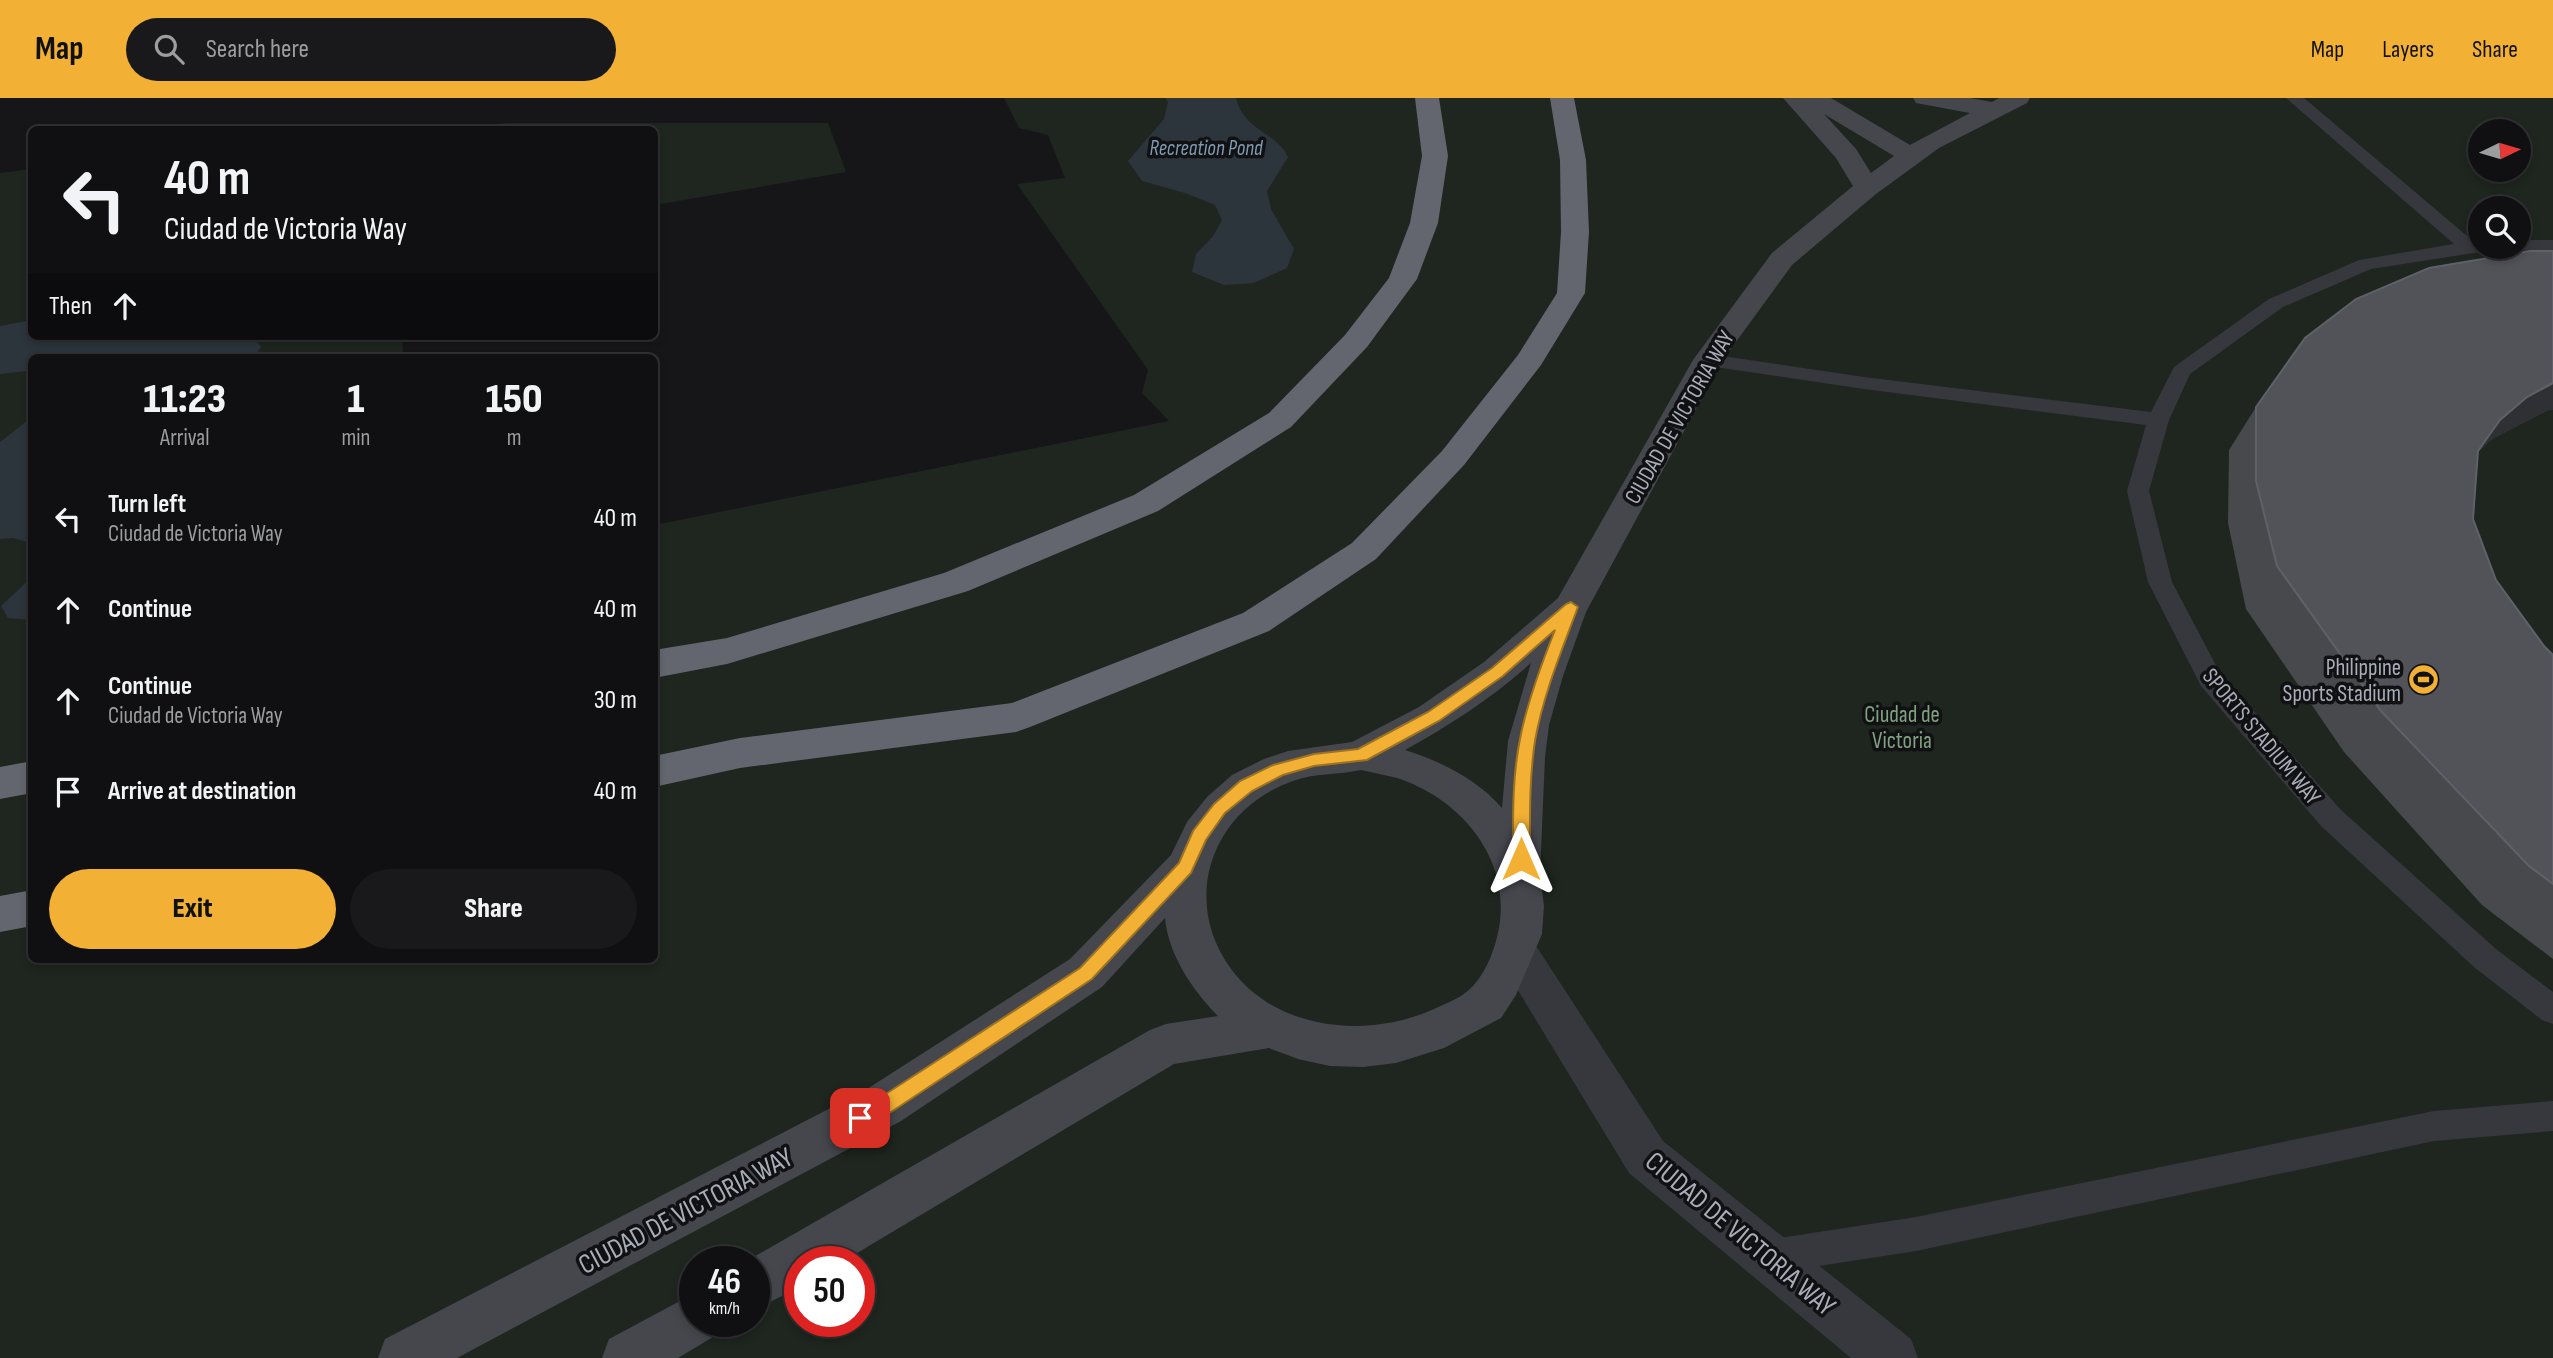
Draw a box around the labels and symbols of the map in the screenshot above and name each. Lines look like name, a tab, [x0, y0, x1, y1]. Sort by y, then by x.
north arrow	[2468, 119, 2530, 182]
water label: Recreation Pond	[1149, 136, 1264, 161]
street label: CIUDAD DE VICTORIA WAY	[1619, 326, 1741, 509]
place label: Philippine Sports Stadium	[2283, 654, 2401, 708]
street label: SPORTS STADIUM WAY	[2196, 663, 2327, 811]
sports icon: Philippine Sports Stadium	[2407, 663, 2441, 697]
park label: Ciudad de Victoria	[1864, 701, 1940, 755]
position arrow	[1484, 822, 1558, 896]
pin	[830, 1088, 890, 1148]
street label: CIUDAD DE VICTORIA WAY	[573, 1141, 799, 1282]
street label: CIUDAD DE VICTORIA WAY	[1638, 1145, 1842, 1323]
speed limit sign: 50	[784, 1246, 875, 1337]

